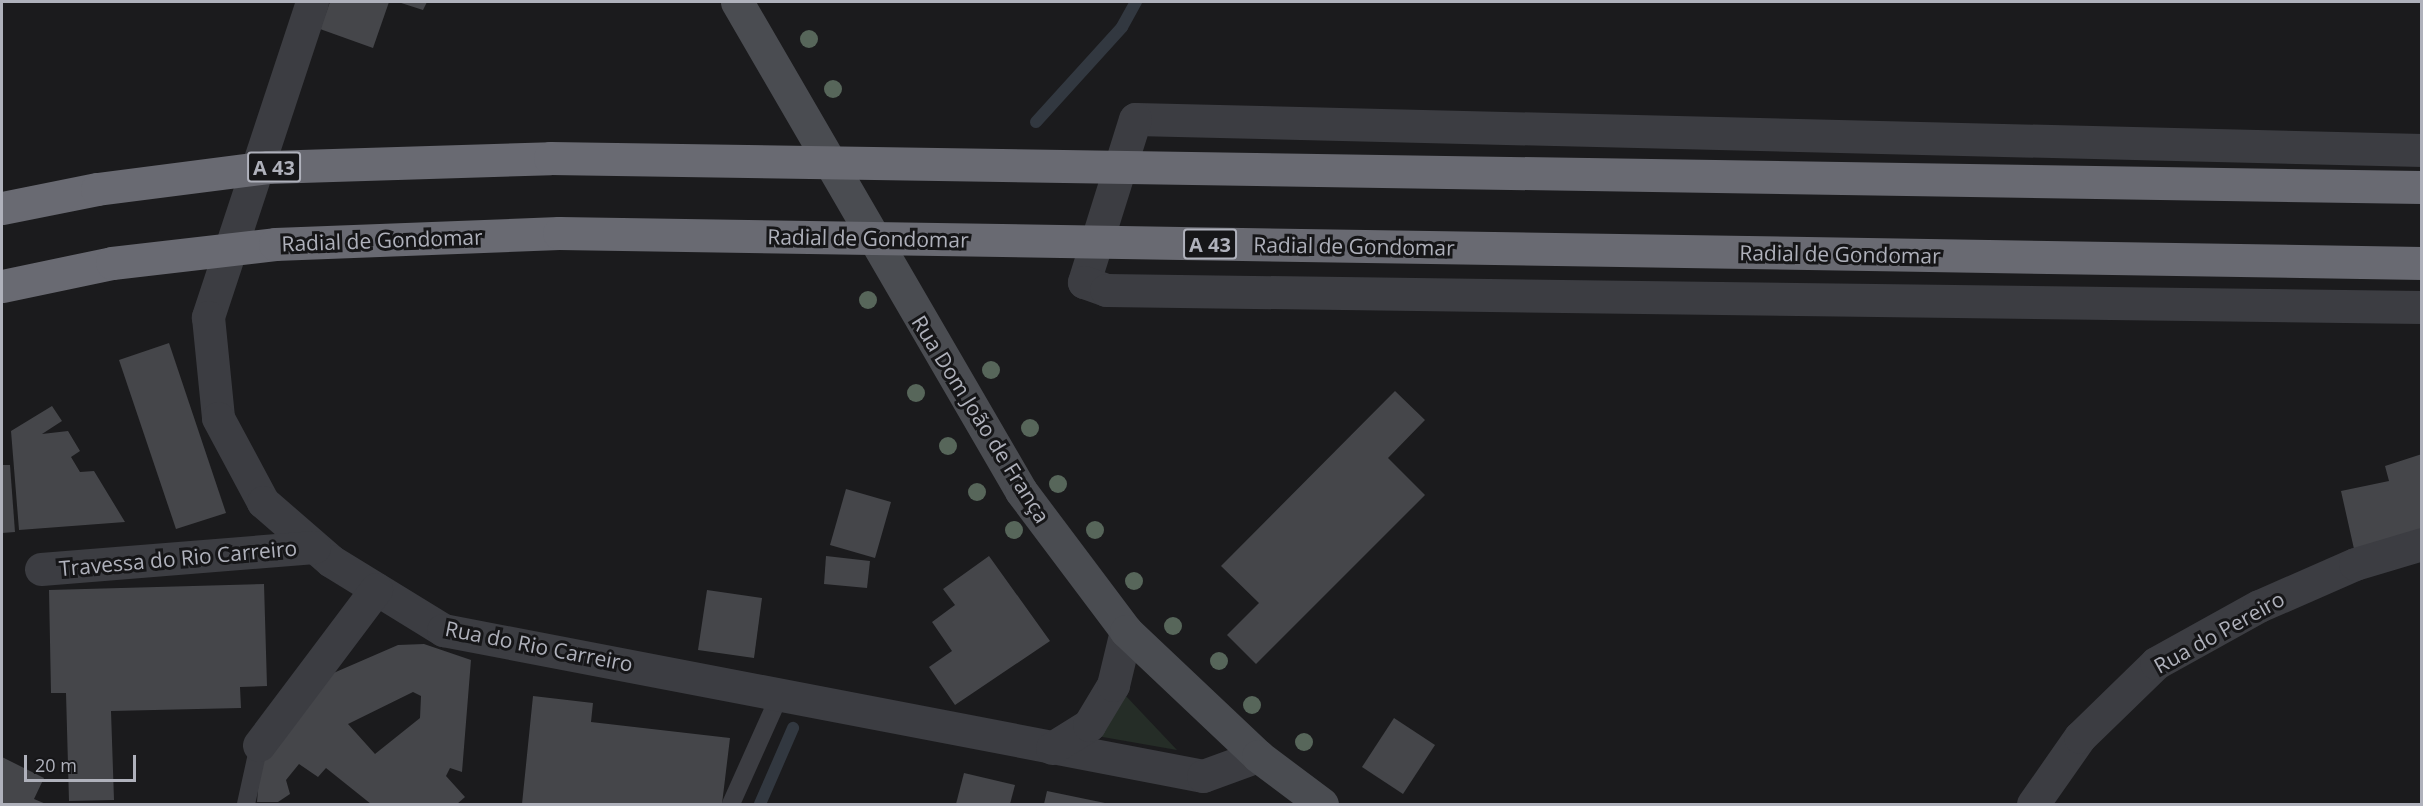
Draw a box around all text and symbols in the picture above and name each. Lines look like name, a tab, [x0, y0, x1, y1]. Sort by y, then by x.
road number: A 43	[247, 150, 301, 184]
street label: Radial de Gondomar	[281, 224, 483, 256]
street label: Radial de Gondomar	[767, 224, 969, 252]
road number: A 43	[1183, 227, 1237, 261]
street label: Radial de Gondomar	[1253, 232, 1455, 260]
street label: Radial de Gondomar	[1739, 240, 1941, 268]
street label: Rua Dom João de França	[907, 311, 1055, 527]
street label: Travessa do Rio Carreiro	[58, 535, 298, 581]
street label: Rua do Pereiro	[2149, 586, 2289, 678]
street label: Rua do Rio Carreiro	[443, 615, 635, 677]
scale bar	[27, 743, 140, 781]
text: 20 m	[35, 753, 77, 777]

